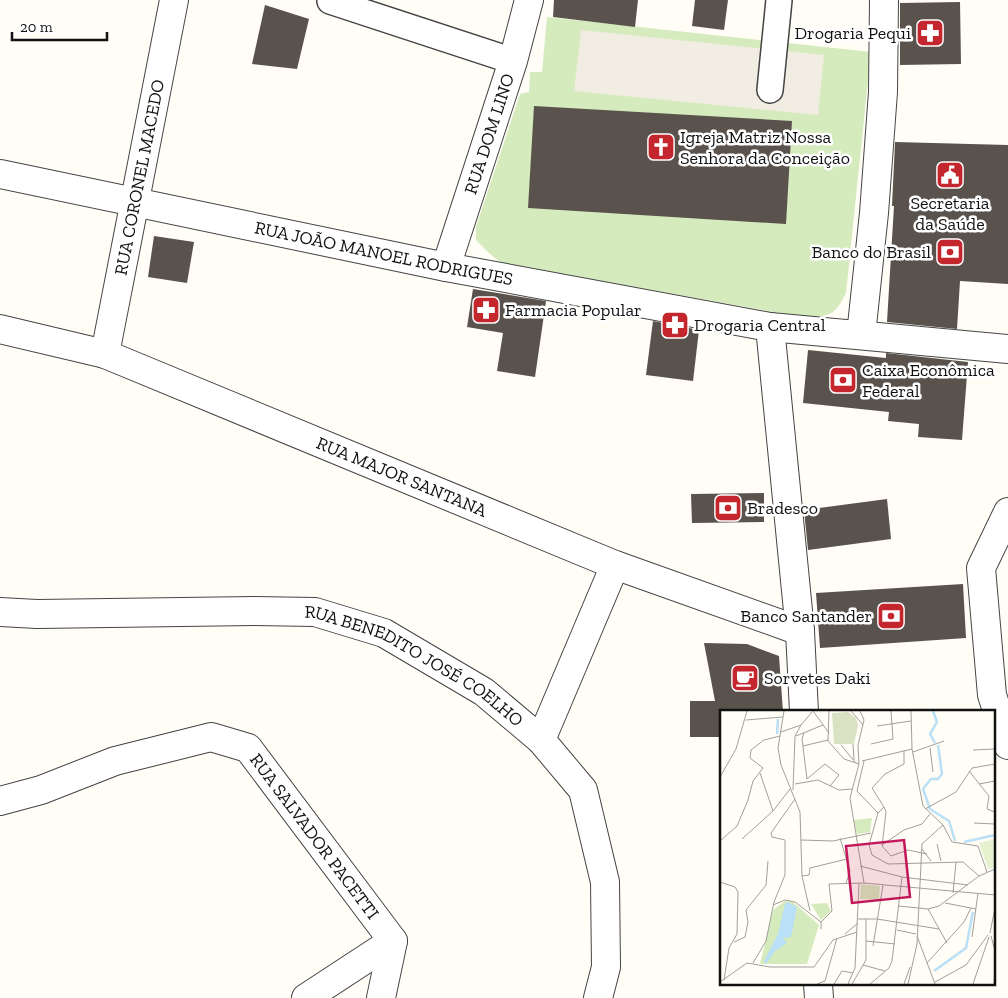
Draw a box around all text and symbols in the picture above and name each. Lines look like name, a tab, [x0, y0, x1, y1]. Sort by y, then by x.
scale bar	[12, 10, 108, 42]
text: 20 m	[20, 18, 53, 36]
pharmacy icon: Drogaria Pequi	[915, 18, 945, 48]
place label: Drogaria Pequi	[794, 22, 911, 44]
street label: RUA DOM LINO	[459, 71, 519, 197]
street label: RUA CORONEL MACEDO	[110, 77, 169, 277]
place label: Igreja Matriz Nossa Senhora da Conceição	[680, 126, 850, 169]
church icon: Igreja Matriz Nossa Senhora da Conceição	[646, 132, 676, 162]
public building icon: Secretaria da Saúde	[935, 160, 965, 190]
place label: Secretaria da Saúde	[910, 192, 990, 235]
street label: RUA JOÃO MANOEL RODRIGUES	[253, 216, 515, 290]
bank icon: Banco do Brasil	[935, 237, 965, 267]
place label: Banco do Brasil	[811, 241, 931, 263]
pharmacy icon: Farmacia Popular	[471, 295, 501, 325]
place label: Farmacia Popular	[505, 299, 642, 321]
pharmacy icon: Drogaria Central	[660, 310, 690, 340]
place label: Drogaria Central	[694, 314, 826, 336]
place label: Caixa Econômica Federal	[862, 359, 995, 402]
bank icon: Caixa Econômica Federal	[828, 365, 858, 395]
street label: RUA MAJOR SANTANA	[313, 432, 491, 522]
bank icon: Bradesco	[713, 493, 743, 523]
place label: Bradesco	[747, 497, 818, 519]
street label: RUA BENEDITO JOSÉ COELHO	[304, 601, 528, 731]
bank icon: Banco Santander	[876, 601, 906, 631]
place label: Banco Santander	[740, 605, 872, 627]
cafe icon: Sorvetes Daki	[730, 663, 760, 693]
place label: Sorvetes Daki	[764, 667, 871, 689]
inset map	[720, 710, 996, 986]
street label: RUA SALVADOR PACETTI	[245, 749, 384, 924]

